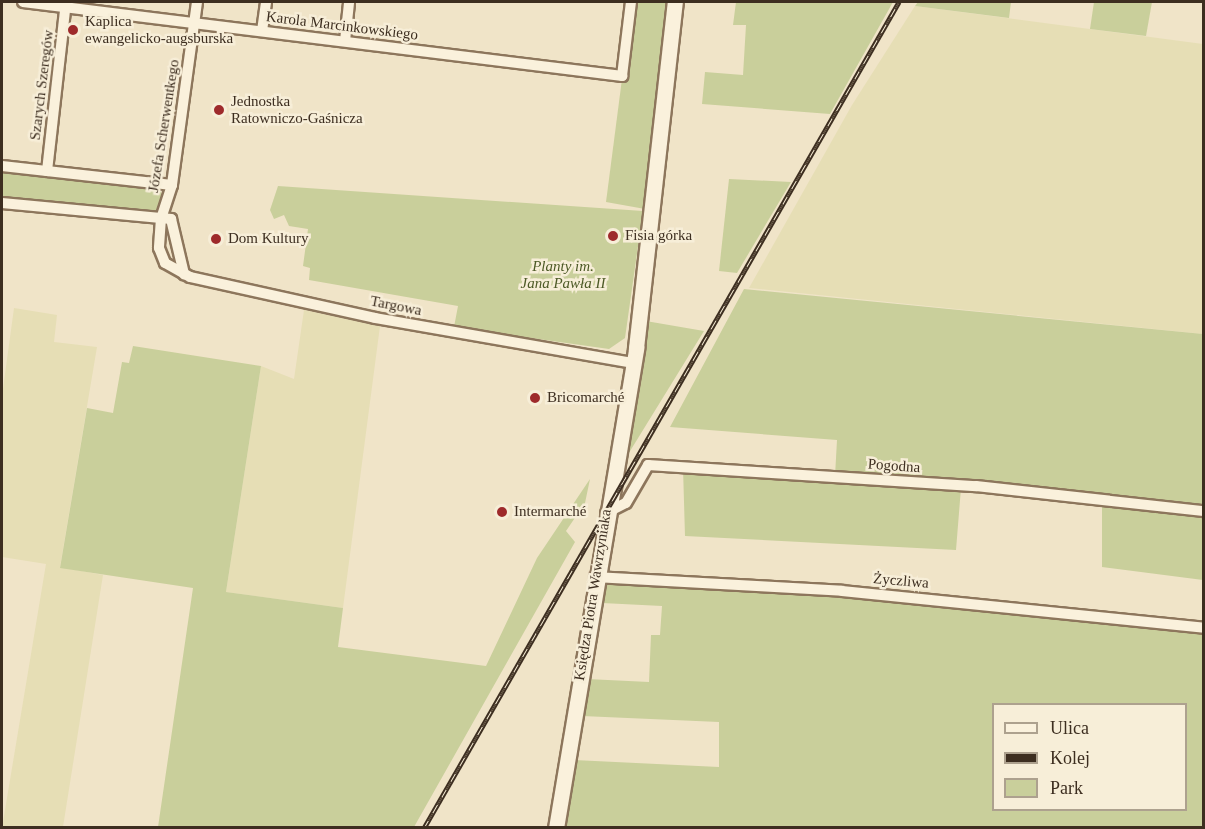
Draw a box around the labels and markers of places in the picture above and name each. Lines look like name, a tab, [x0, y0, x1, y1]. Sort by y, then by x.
place label: Kaplica ewangelicko-augsburska	[85, 12, 233, 47]
marker: Kaplica ewangelicko-augsburska	[66, 23, 80, 37]
place label: Jednostka Ratowniczo-Gaśnicza	[231, 92, 363, 127]
marker: Jednostka Ratowniczo-Gaśnicza	[212, 103, 226, 117]
place label: Fisia górka	[625, 227, 692, 245]
marker: Fisia górka	[606, 229, 620, 243]
place label: Dom Kultury	[228, 230, 308, 248]
marker: Dom Kultury	[209, 232, 223, 246]
place label: Bricomarché	[547, 389, 624, 407]
marker: Bricomarché	[528, 391, 542, 405]
place label: Intermarché	[514, 503, 586, 521]
marker: Intermarché	[495, 505, 509, 519]

